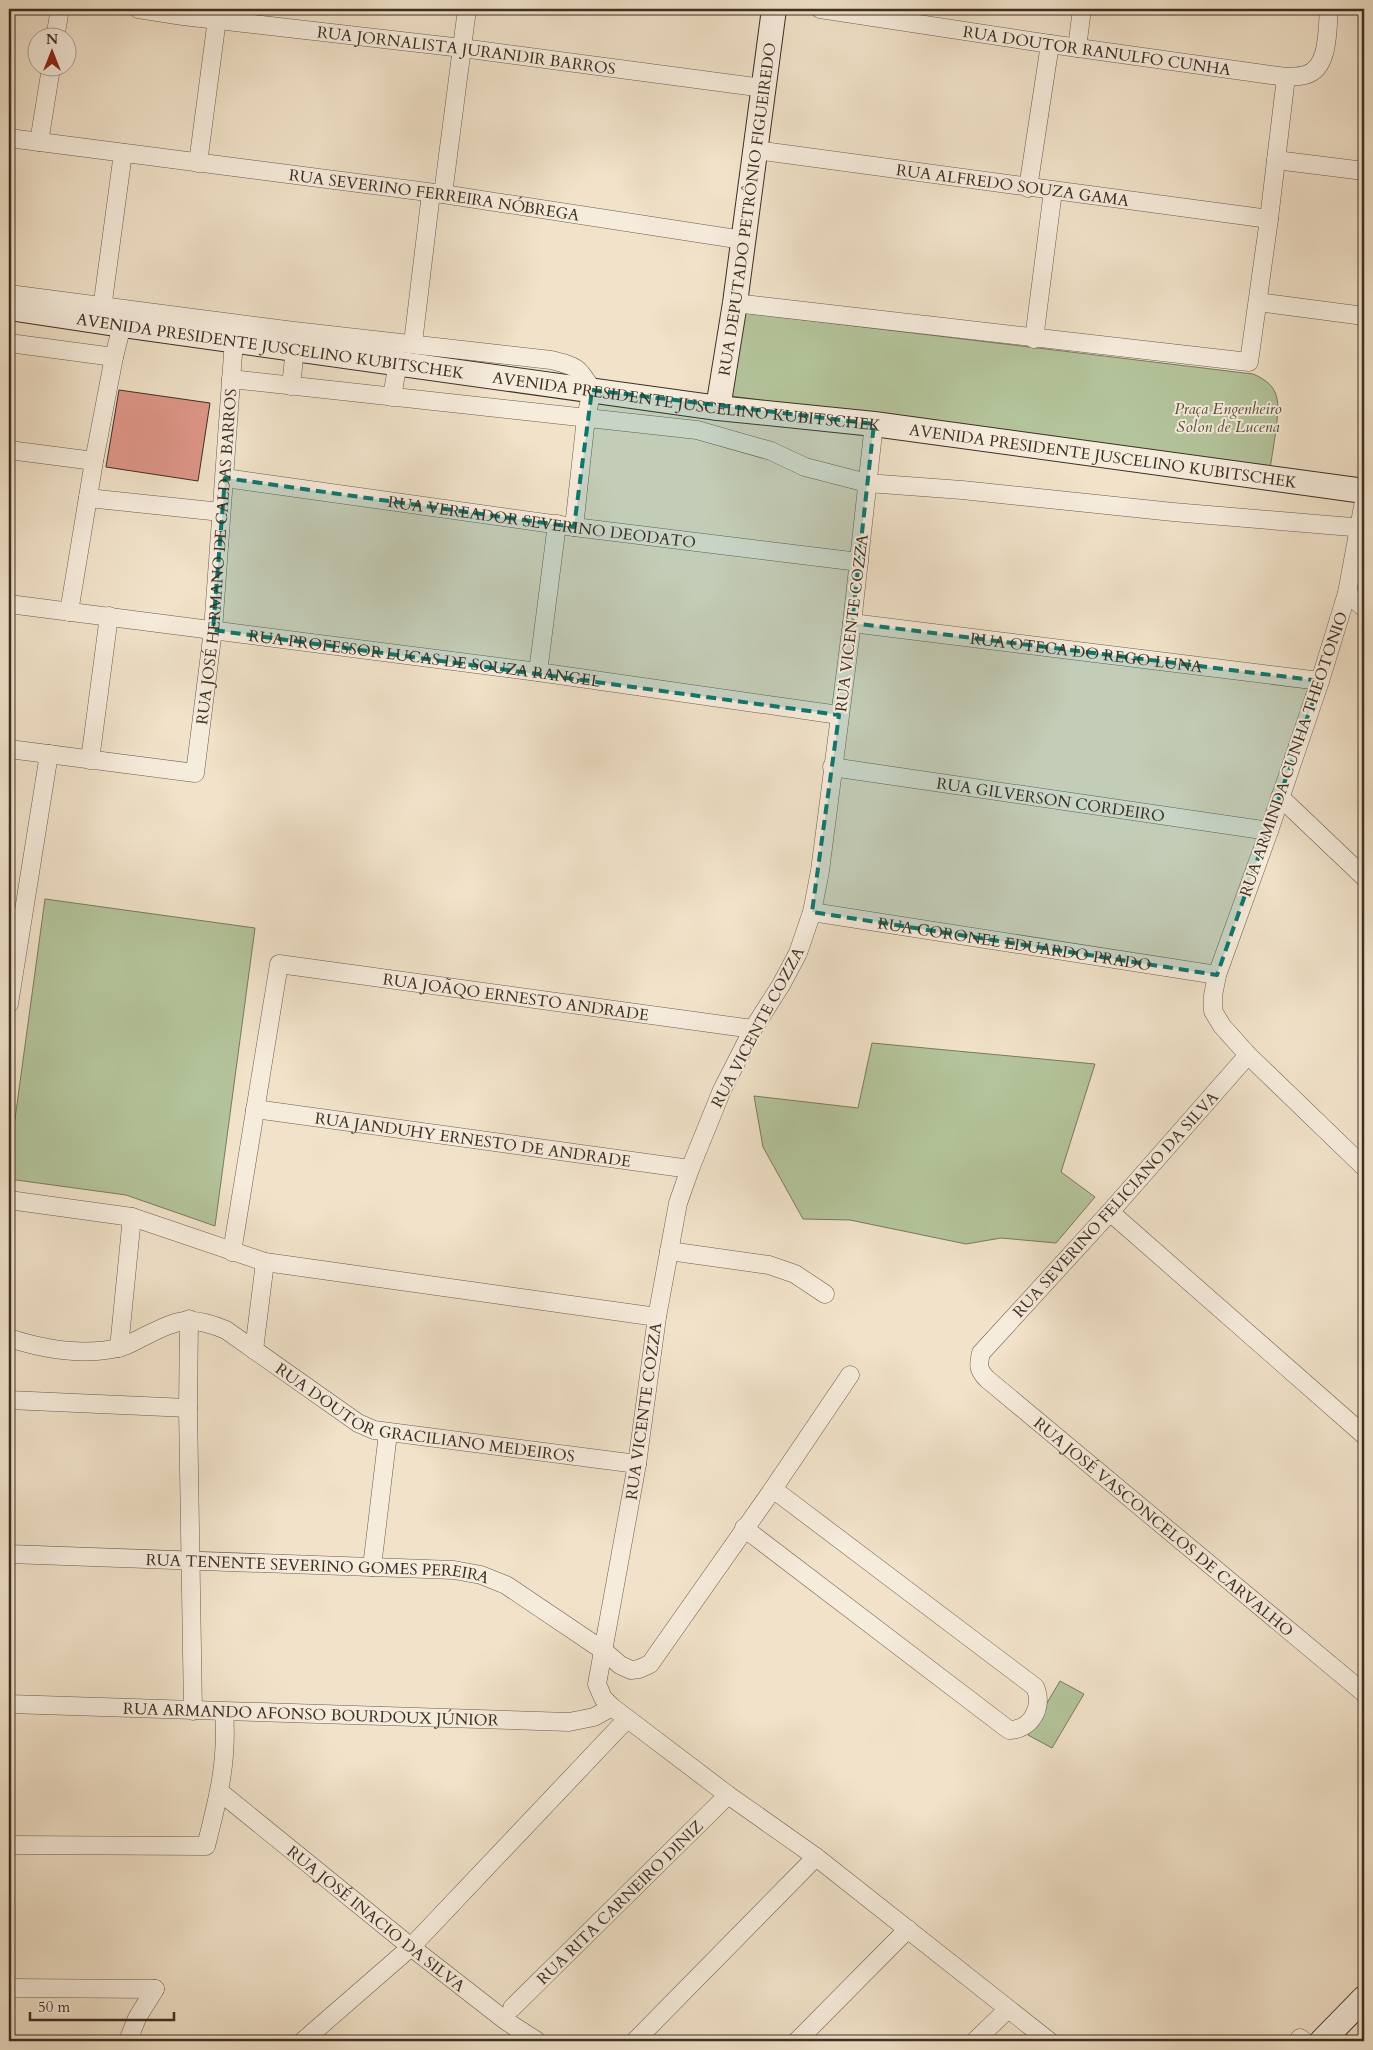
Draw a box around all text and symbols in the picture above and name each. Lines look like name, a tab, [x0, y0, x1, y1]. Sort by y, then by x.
street label: RUA JORNALISTA JURANDIR BARROS	[316, 21, 617, 80]
street label: RUA DOUTOR RANULFO CUNHA	[961, 21, 1233, 81]
north arrow	[28, 28, 78, 78]
text: N	[46, 30, 58, 49]
street label: RUA DEPUTADO PETRÔNIO FIGUEIREDO	[713, 41, 781, 377]
street label: RUA ALFREDO SOUZA GAMA	[895, 159, 1131, 212]
street label: RUA SEVERINO FERREIRA NÓBREGA	[288, 164, 581, 227]
street label: AVENIDA PRESIDENTE JUSCELINO KUBITSCHEK	[75, 308, 466, 385]
street label: AVENIDA PRESIDENTE JUSCELINO KUBITSCHEK	[491, 367, 882, 437]
street label: RUA JOSÉ HERMANO DE CALDAS BARROS	[191, 388, 242, 726]
park label: Praça Engenheiro Solon de Lucena	[1174, 398, 1282, 438]
street label: AVENIDA PRESIDENTE JUSCELINO KUBITSCHEK	[908, 419, 1298, 494]
street label: RUA VEREADOR SEVERINO DEODATO	[386, 491, 697, 554]
street label: RUA VICENTE COZZA	[830, 532, 874, 713]
street label: RUA ARMINDA CUNHA THEOTONIO	[1235, 609, 1353, 900]
street label: RUA PROFESSOR LUCAS DE SOUZA RANGEL	[247, 625, 602, 693]
street label: RUA OTECA DO REGO LUNA	[969, 628, 1204, 678]
street label: RUA GILVERSON CORDEIRO	[935, 772, 1166, 828]
street label: RUA CORONEL EDUARDO PRADO	[876, 912, 1153, 977]
street label: RUA VICENTE COZZA	[706, 943, 810, 1112]
street label: RUA JOÃQO ERNESTO ANDRADE	[381, 968, 650, 1027]
street label: RUA SEVERINO FELICIANO DA SILVA	[1008, 1086, 1224, 1323]
street label: RUA JANDUHY ERNESTO DE ANDRADE	[313, 1107, 632, 1173]
street label: RUA VICENTE COZZA	[621, 1320, 667, 1501]
street label: RUA DOUTOR GRACILIANO MEDEIROS	[271, 1358, 576, 1468]
street label: RUA JOSÉ VASCONCELOS DE CARVALHO	[1029, 1412, 1298, 1642]
street label: RUA TENENTE SEVERINO GOMES PEREIRA	[145, 1549, 493, 1590]
street label: RUA ARMANDO AFONSO BOURDOUX JÚNIOR	[123, 1698, 499, 1732]
street label: RUA RITA CARNEIRO DINIZ	[532, 1816, 708, 1990]
street label: RUA JOSÉ INACIO DA SILVA	[282, 1841, 470, 1998]
scale bar	[30, 1990, 174, 2022]
text: 50 m	[38, 1997, 70, 2017]

